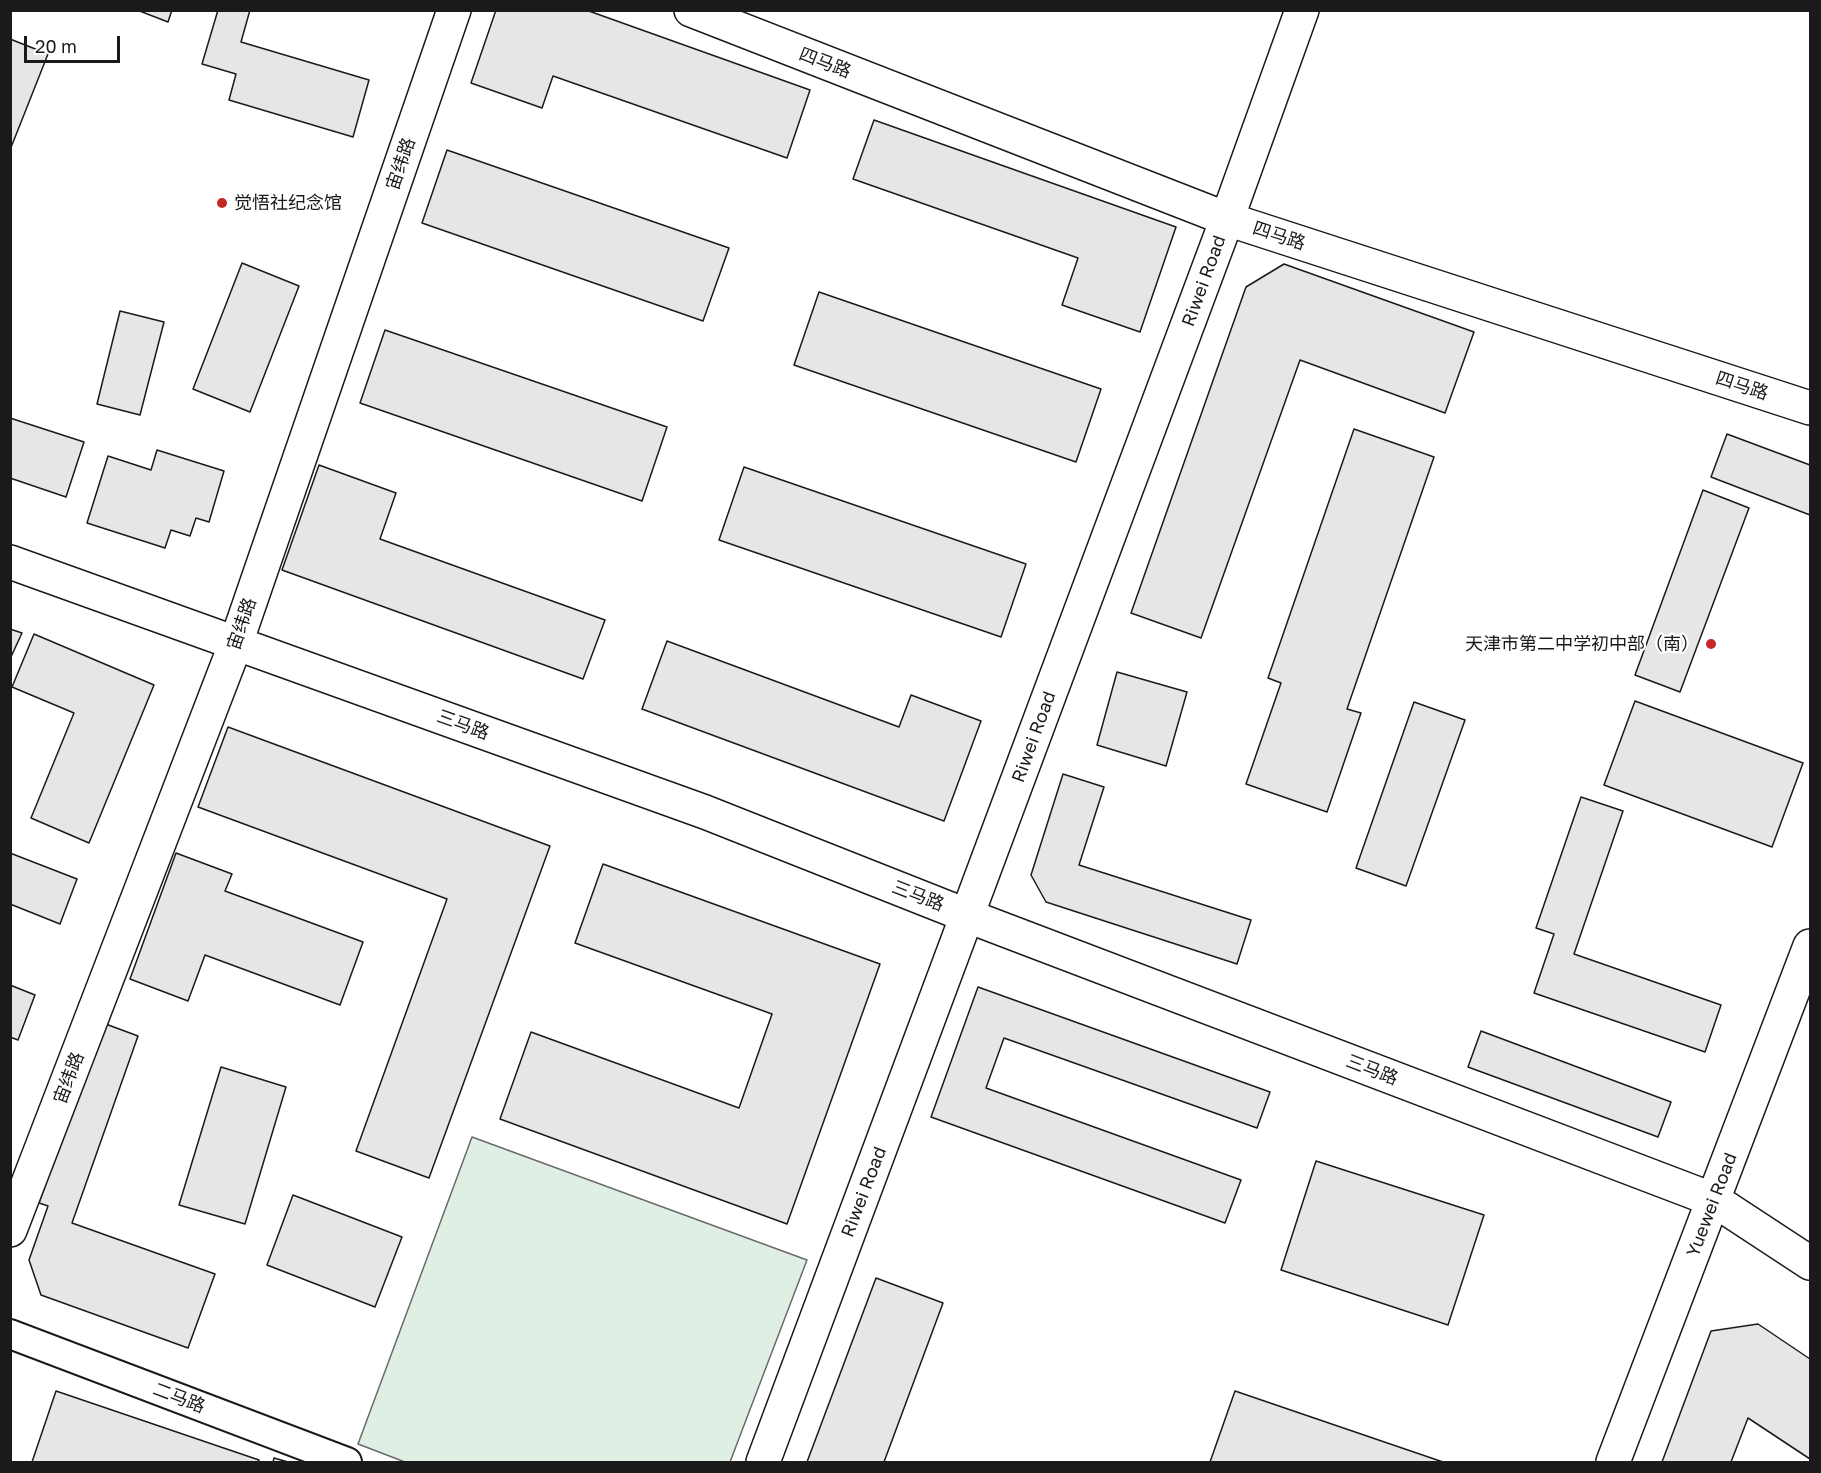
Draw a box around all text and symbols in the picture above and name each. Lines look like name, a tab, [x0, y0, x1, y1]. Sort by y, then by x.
scale bar	[27, 24, 123, 62]
text: 20 m	[35, 35, 77, 57]
street label: 四马路	[796, 43, 854, 83]
street label: 宙纬路	[382, 135, 420, 193]
place label: 觉悟社纪念馆	[234, 192, 342, 214]
marker: 觉悟社纪念馆	[215, 196, 229, 210]
street label: 四马路	[1250, 217, 1308, 255]
street label: Riwei Road	[1178, 233, 1230, 329]
street label: 四马路	[1713, 367, 1771, 405]
street label: 宙纬路	[223, 595, 261, 653]
place label: 天津市第二中学初中部（南）	[1465, 633, 1699, 655]
marker: 天津市第二中学初中部（南）	[1704, 637, 1718, 651]
street label: Riwei Road	[1008, 689, 1060, 785]
street label: 三马路	[434, 706, 492, 744]
street label: 三马路	[889, 876, 947, 916]
street label: 宙纬路	[49, 1049, 89, 1107]
street label: 三马路	[1343, 1050, 1401, 1090]
street label: Riwei Road	[837, 1144, 891, 1240]
street label: Yuewei Road	[1682, 1150, 1742, 1260]
street label: 二马路	[150, 1378, 208, 1418]

